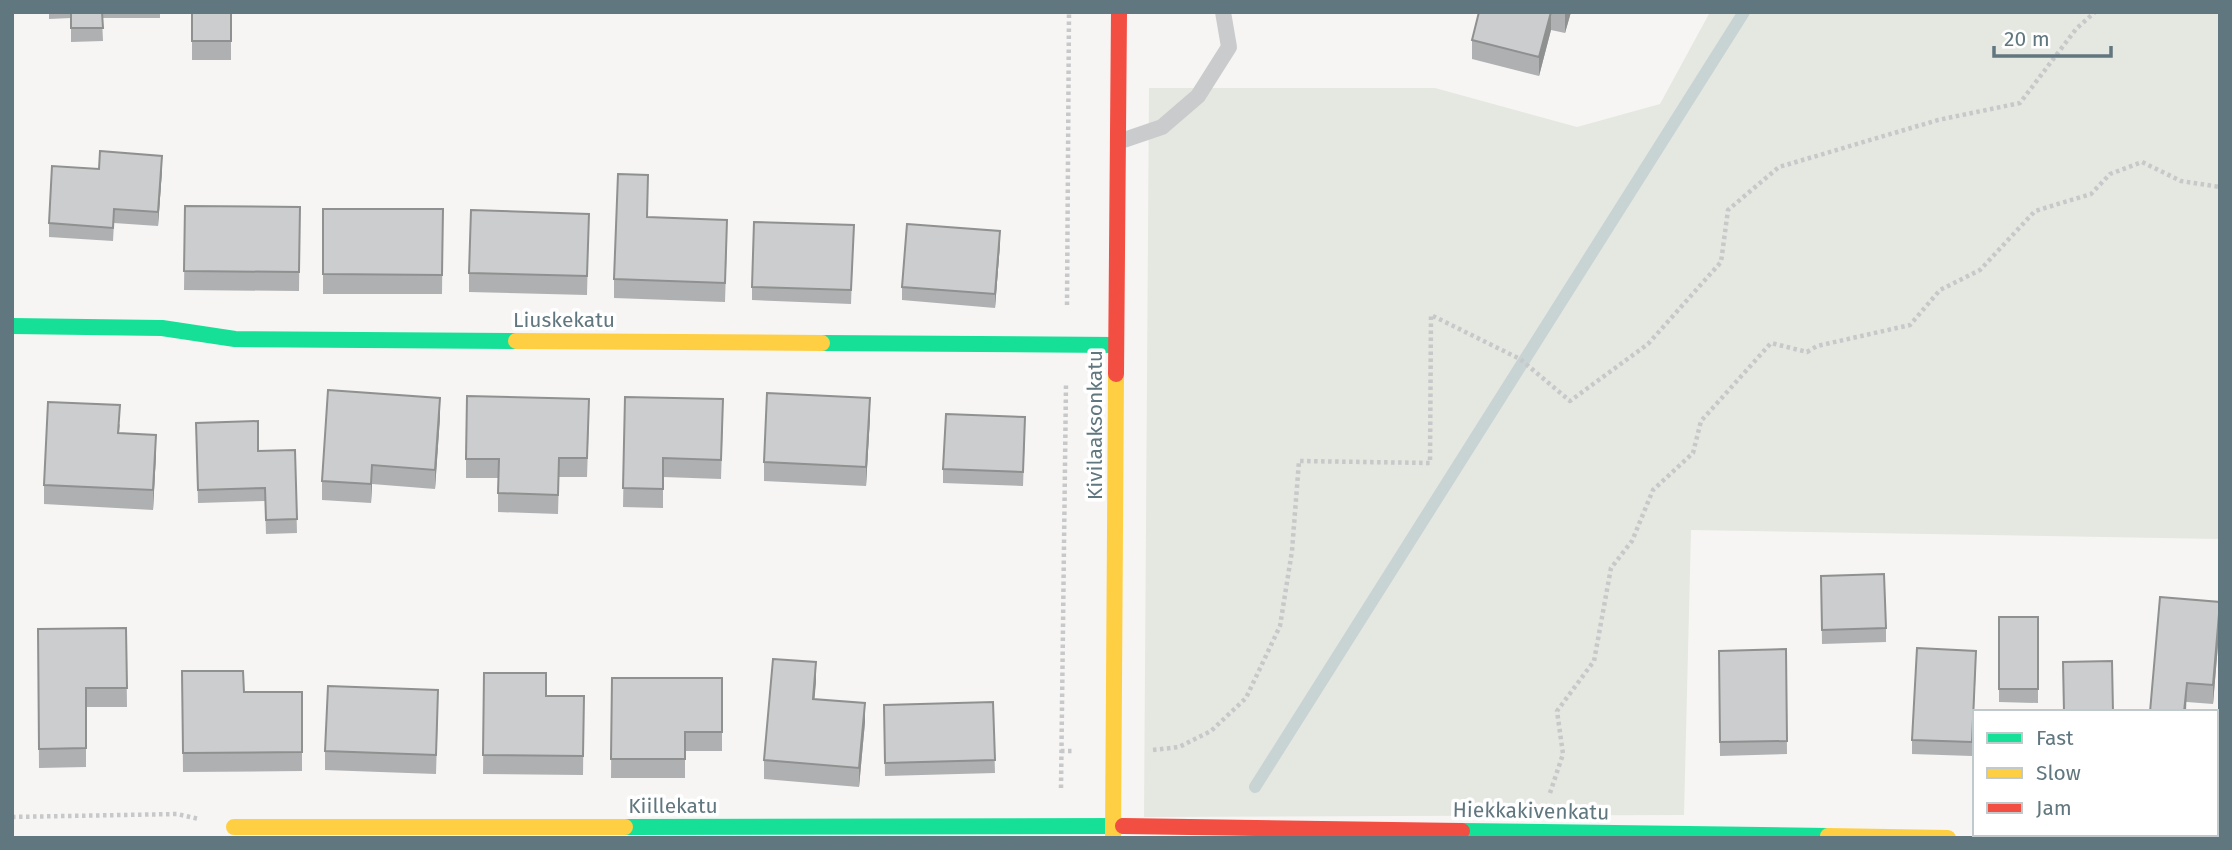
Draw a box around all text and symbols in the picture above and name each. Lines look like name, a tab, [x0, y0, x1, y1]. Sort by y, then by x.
scale bar	[1994, 14, 2111, 58]
text: 20 m	[2004, 26, 2050, 52]
street label: Liuskekatu	[513, 307, 615, 333]
street label: Kivilaaksonkatu	[1082, 350, 1108, 500]
legend	[1973, 710, 2218, 836]
text: Fast	[2036, 725, 2074, 751]
text: Slow	[2036, 760, 2081, 786]
street label: Kiillekatu	[628, 793, 718, 819]
text: Jam	[2036, 795, 2072, 821]
street label: Hiekkakivenkatu	[1452, 797, 1610, 825]

